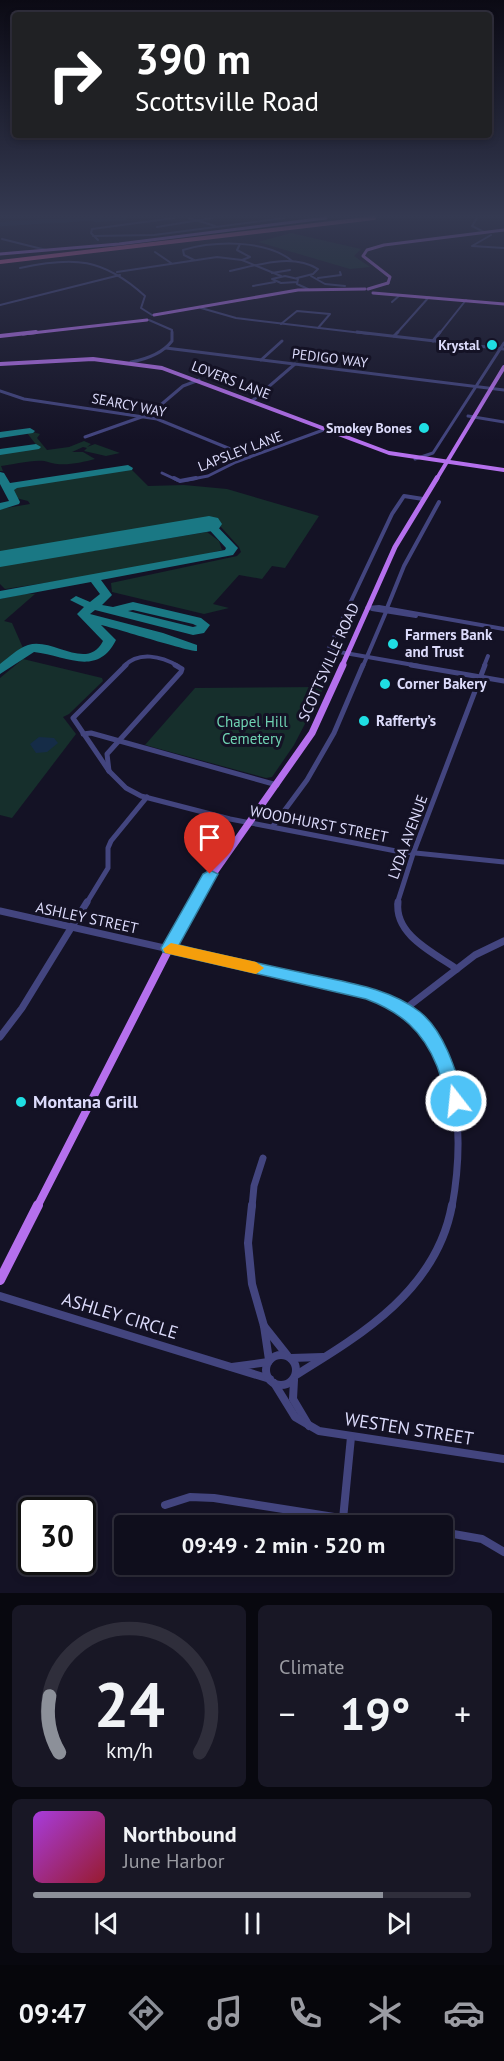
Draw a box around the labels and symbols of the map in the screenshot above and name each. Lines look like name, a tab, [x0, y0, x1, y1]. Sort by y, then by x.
place label: Krystal	[438, 336, 481, 354]
marker: Krystal	[485, 338, 499, 352]
street label: PEDIGO WAY	[291, 344, 369, 372]
street label: LOVERS LANE	[189, 357, 273, 403]
street label: SEARCY WAY	[90, 389, 168, 421]
place label: Smokey Bones	[326, 419, 412, 437]
marker: Smokey Bones	[417, 421, 431, 435]
street label: LAPSLEY LANE	[195, 427, 285, 475]
street label: SCOTTSVILLE ROAD	[294, 600, 363, 724]
place label: Farmers Bank and Trust	[405, 625, 493, 661]
marker: Farmers Bank and Trust	[386, 637, 400, 651]
place label: Corner Bakery	[397, 674, 487, 693]
marker: Corner Bakery	[378, 677, 392, 691]
place label: Rafferty’s	[376, 711, 436, 730]
park label: Chapel Hill Cemetery	[216, 712, 288, 748]
marker: Rafferty’s	[357, 714, 371, 728]
street label: LYDA AVENUE	[384, 792, 432, 882]
street label: WOODHURST STREET	[248, 801, 391, 846]
pin	[184, 812, 235, 874]
street label: ASHLEY STREET	[34, 897, 141, 938]
position arrow	[424, 1069, 488, 1133]
place label: Montana Grill	[33, 1090, 139, 1113]
marker: Montana Grill	[14, 1095, 28, 1109]
street label: ASHLEY CIRCLE	[59, 1287, 181, 1344]
street label: WESTEN STREET	[343, 1407, 475, 1450]
speed limit sign: 30	[18, 1497, 96, 1575]

